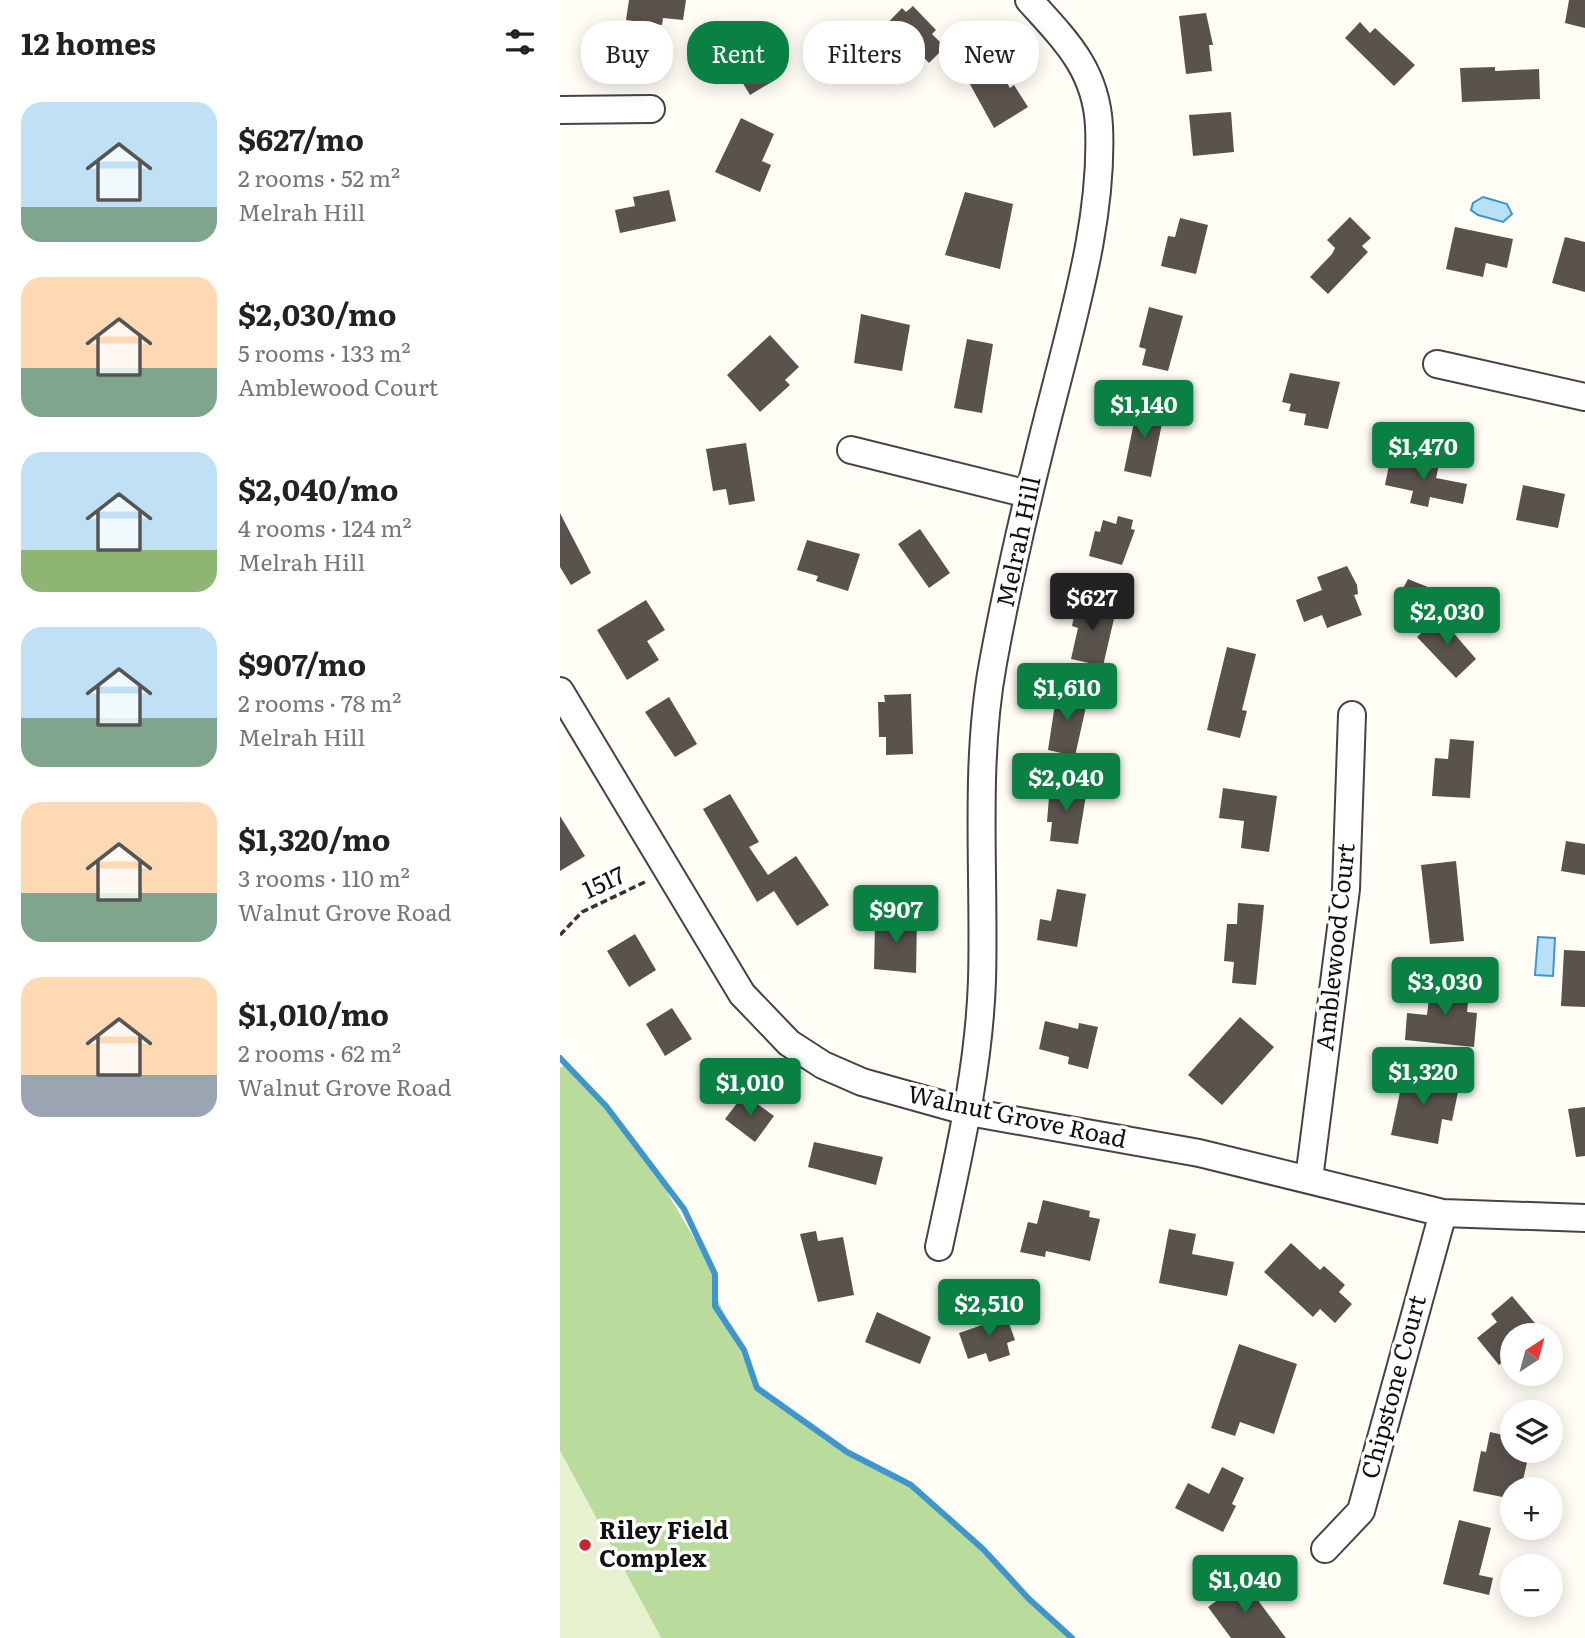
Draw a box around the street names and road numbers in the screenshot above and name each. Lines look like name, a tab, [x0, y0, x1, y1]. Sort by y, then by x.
street label: Melrah Hill	[986, 473, 1047, 610]
street label: Amblewood Court	[1305, 841, 1362, 1052]
street label: 1517	[576, 856, 630, 906]
street label: Walnut Grove Road	[905, 1074, 1130, 1155]
street label: Chipstone Court	[1350, 1290, 1433, 1482]

